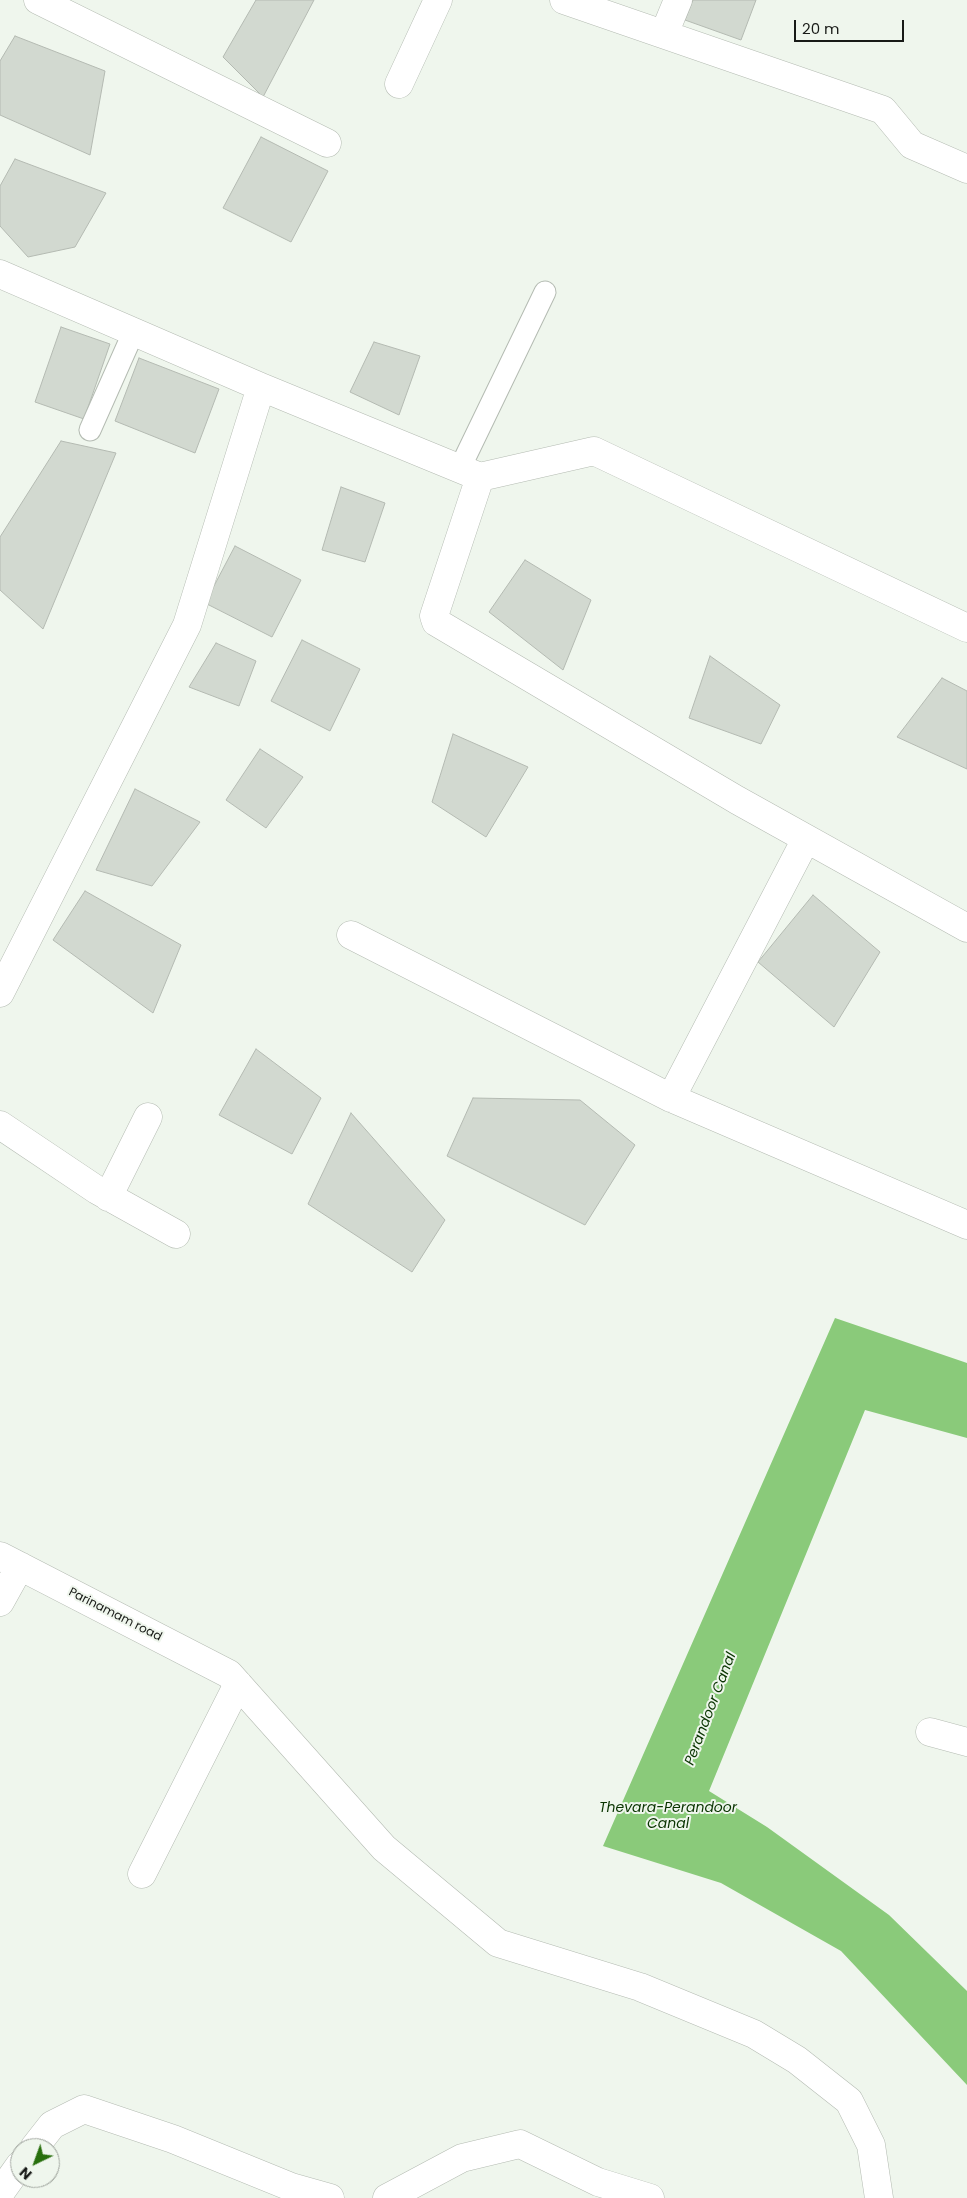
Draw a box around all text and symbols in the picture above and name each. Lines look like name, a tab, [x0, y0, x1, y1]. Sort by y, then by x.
scale bar	[797, 10, 907, 42]
text: 20 m	[802, 18, 840, 39]
street label: Parinamam road	[66, 1585, 164, 1645]
water label: Perandoor Canal	[682, 1650, 740, 1768]
water label: Thevara-Perandoor Canal	[599, 1800, 737, 1832]
north arrow	[10, 2138, 60, 2188]
text: N	[15, 2162, 36, 2184]

